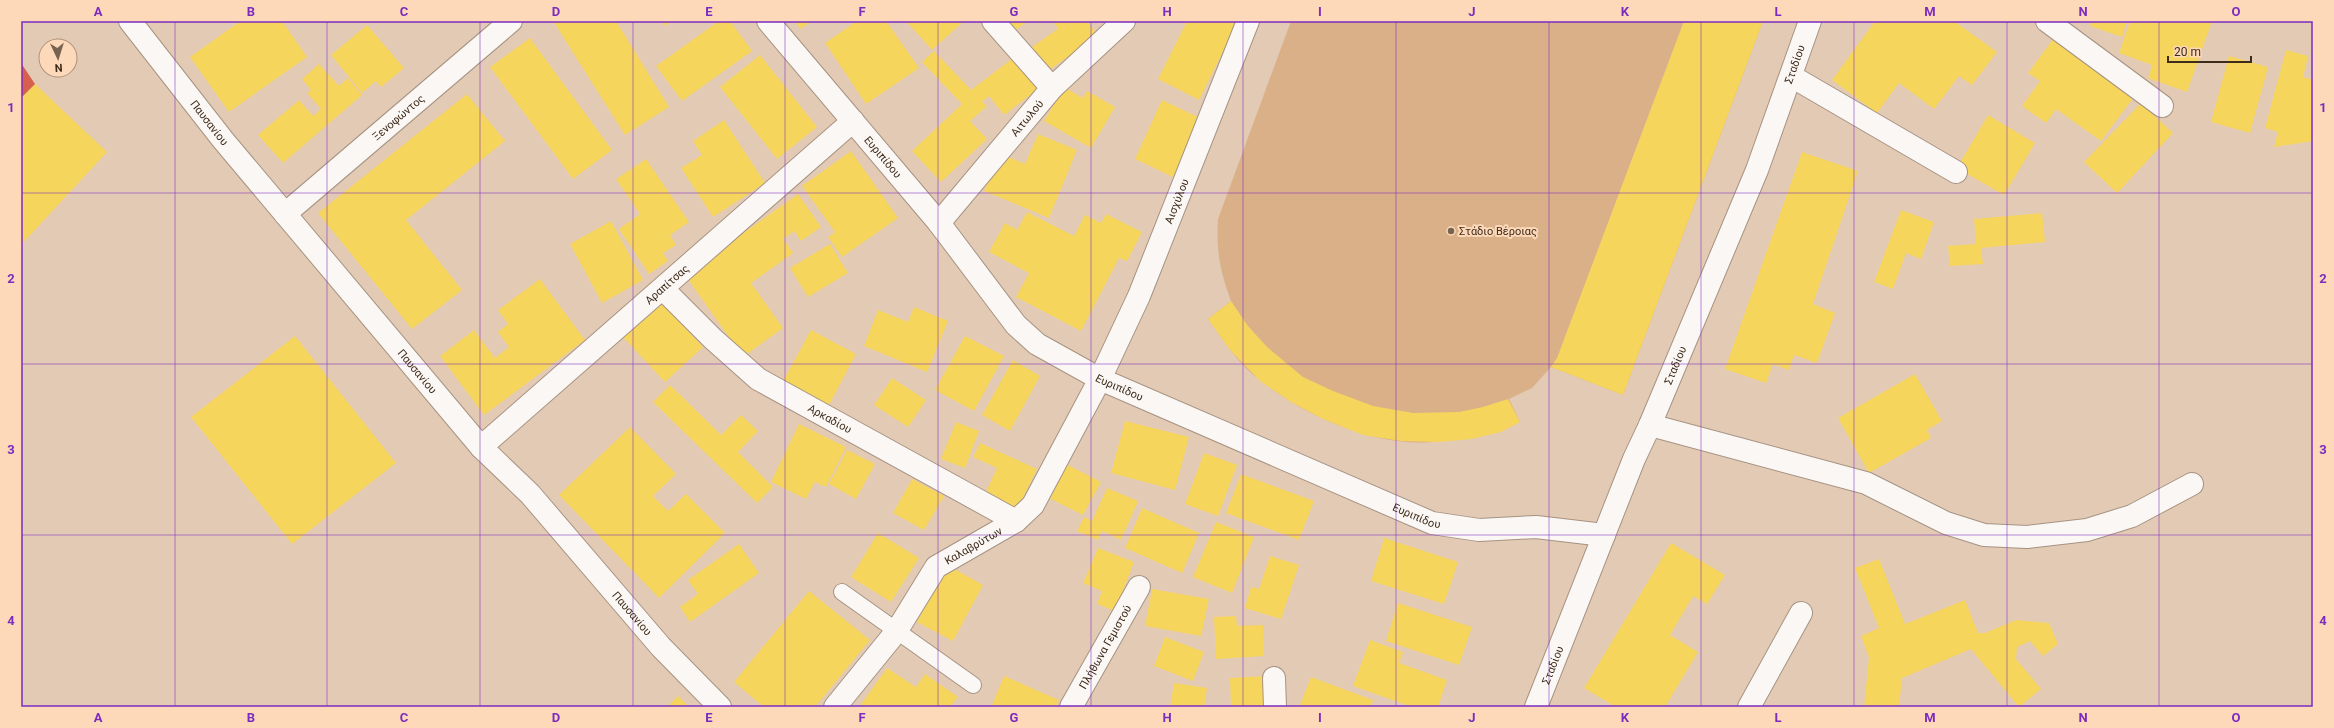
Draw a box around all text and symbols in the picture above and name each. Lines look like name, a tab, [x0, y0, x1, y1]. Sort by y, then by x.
text: A	[94, 4, 103, 19]
text: B	[247, 4, 255, 19]
text: C	[400, 4, 409, 19]
text: D	[552, 4, 560, 19]
text: E	[705, 4, 713, 19]
text: F	[858, 4, 866, 19]
text: G	[1010, 4, 1019, 19]
text: H	[1162, 4, 1172, 19]
text: I	[1318, 4, 1322, 19]
text: J	[1468, 4, 1476, 19]
text: K	[1621, 4, 1630, 19]
text: L	[1774, 4, 1782, 19]
text: M	[1924, 4, 1936, 19]
text: N	[2078, 4, 2088, 19]
text: O	[2232, 4, 2241, 19]
north arrow	[38, 38, 78, 78]
scale bar	[2168, 38, 2251, 64]
street label: Σταδίου	[1782, 43, 1808, 86]
text: 20 m	[2174, 45, 2201, 59]
text: N	[54, 61, 63, 74]
street label: Ξενοφώντος	[370, 92, 427, 143]
street label: Αιτωλού	[1008, 97, 1046, 139]
street label: Παυσανίου	[187, 98, 231, 148]
text: 1	[7, 100, 15, 115]
text: 1	[2319, 100, 2327, 115]
street label: Ευριπίδου	[861, 134, 904, 181]
street label: Αισχύλου	[1162, 177, 1192, 226]
place label: Στάδιο Βέροιας	[1459, 225, 1537, 238]
marker: Στάδιο Βέροιας	[1446, 226, 1456, 236]
street label: Αραπίτσας	[643, 262, 692, 307]
text: 2	[7, 271, 15, 286]
text: 2	[2319, 271, 2327, 286]
street label: Σταδίου	[1662, 344, 1689, 387]
street label: Παυσανίου	[395, 347, 439, 396]
street label: Ευριπίδου	[1093, 372, 1145, 404]
street label: Αρκαδίου	[806, 402, 854, 436]
text: 3	[7, 442, 15, 457]
text: 3	[2319, 442, 2327, 457]
street label: Ευριπίδου	[1391, 501, 1441, 531]
street label: Καλαβρύτων	[942, 524, 1005, 568]
street label: Παυσανίου	[609, 589, 654, 638]
street label: Πλήθωνα Γεμιστού	[1077, 603, 1134, 692]
text: 4	[7, 613, 15, 628]
text: 4	[2319, 613, 2327, 628]
street label: Σταδίου	[1540, 644, 1566, 686]
text: A	[94, 710, 103, 725]
text: B	[247, 710, 255, 725]
text: C	[400, 710, 409, 725]
text: D	[552, 710, 560, 725]
text: E	[705, 710, 713, 725]
text: F	[858, 710, 866, 725]
text: G	[1010, 710, 1019, 725]
text: H	[1162, 710, 1172, 725]
text: I	[1318, 710, 1322, 725]
text: J	[1468, 710, 1476, 725]
text: K	[1621, 710, 1630, 725]
text: L	[1774, 710, 1782, 725]
text: M	[1924, 710, 1936, 725]
text: N	[2078, 710, 2088, 725]
text: O	[2232, 710, 2241, 725]

